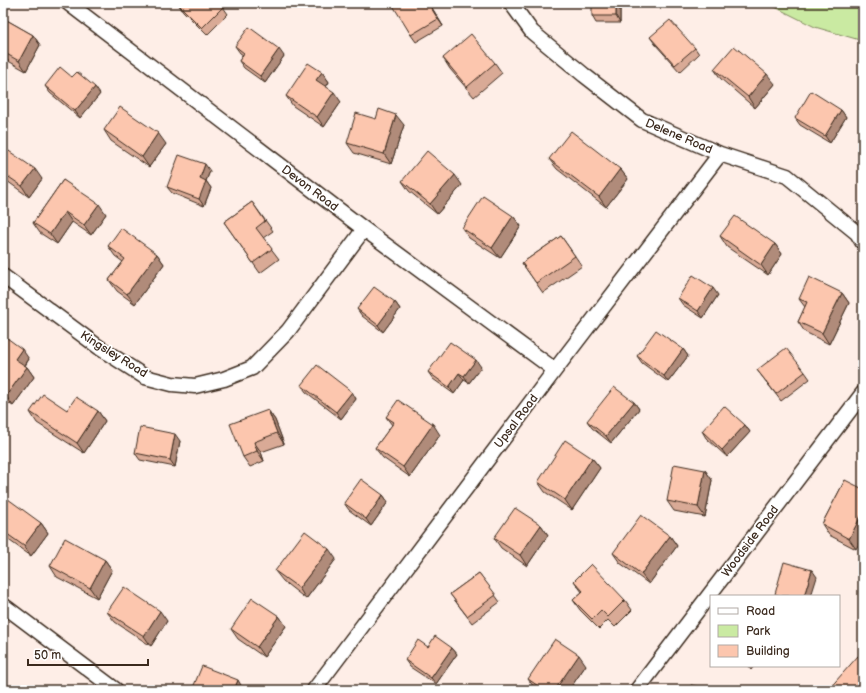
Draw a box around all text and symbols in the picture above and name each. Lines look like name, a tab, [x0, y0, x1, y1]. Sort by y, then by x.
street label: Delene Road	[643, 116, 715, 157]
street label: Devon Road	[278, 162, 341, 215]
street label: Kingsley Road	[77, 328, 150, 381]
street label: Upsal Road	[491, 391, 542, 451]
street label: Woodside Road	[719, 502, 782, 580]
legend	[710, 595, 840, 667]
text: Road	[746, 604, 775, 619]
text: Park	[746, 624, 770, 639]
scale bar	[28, 641, 148, 667]
text: Building	[746, 644, 790, 659]
text: 50 m	[34, 648, 61, 663]

